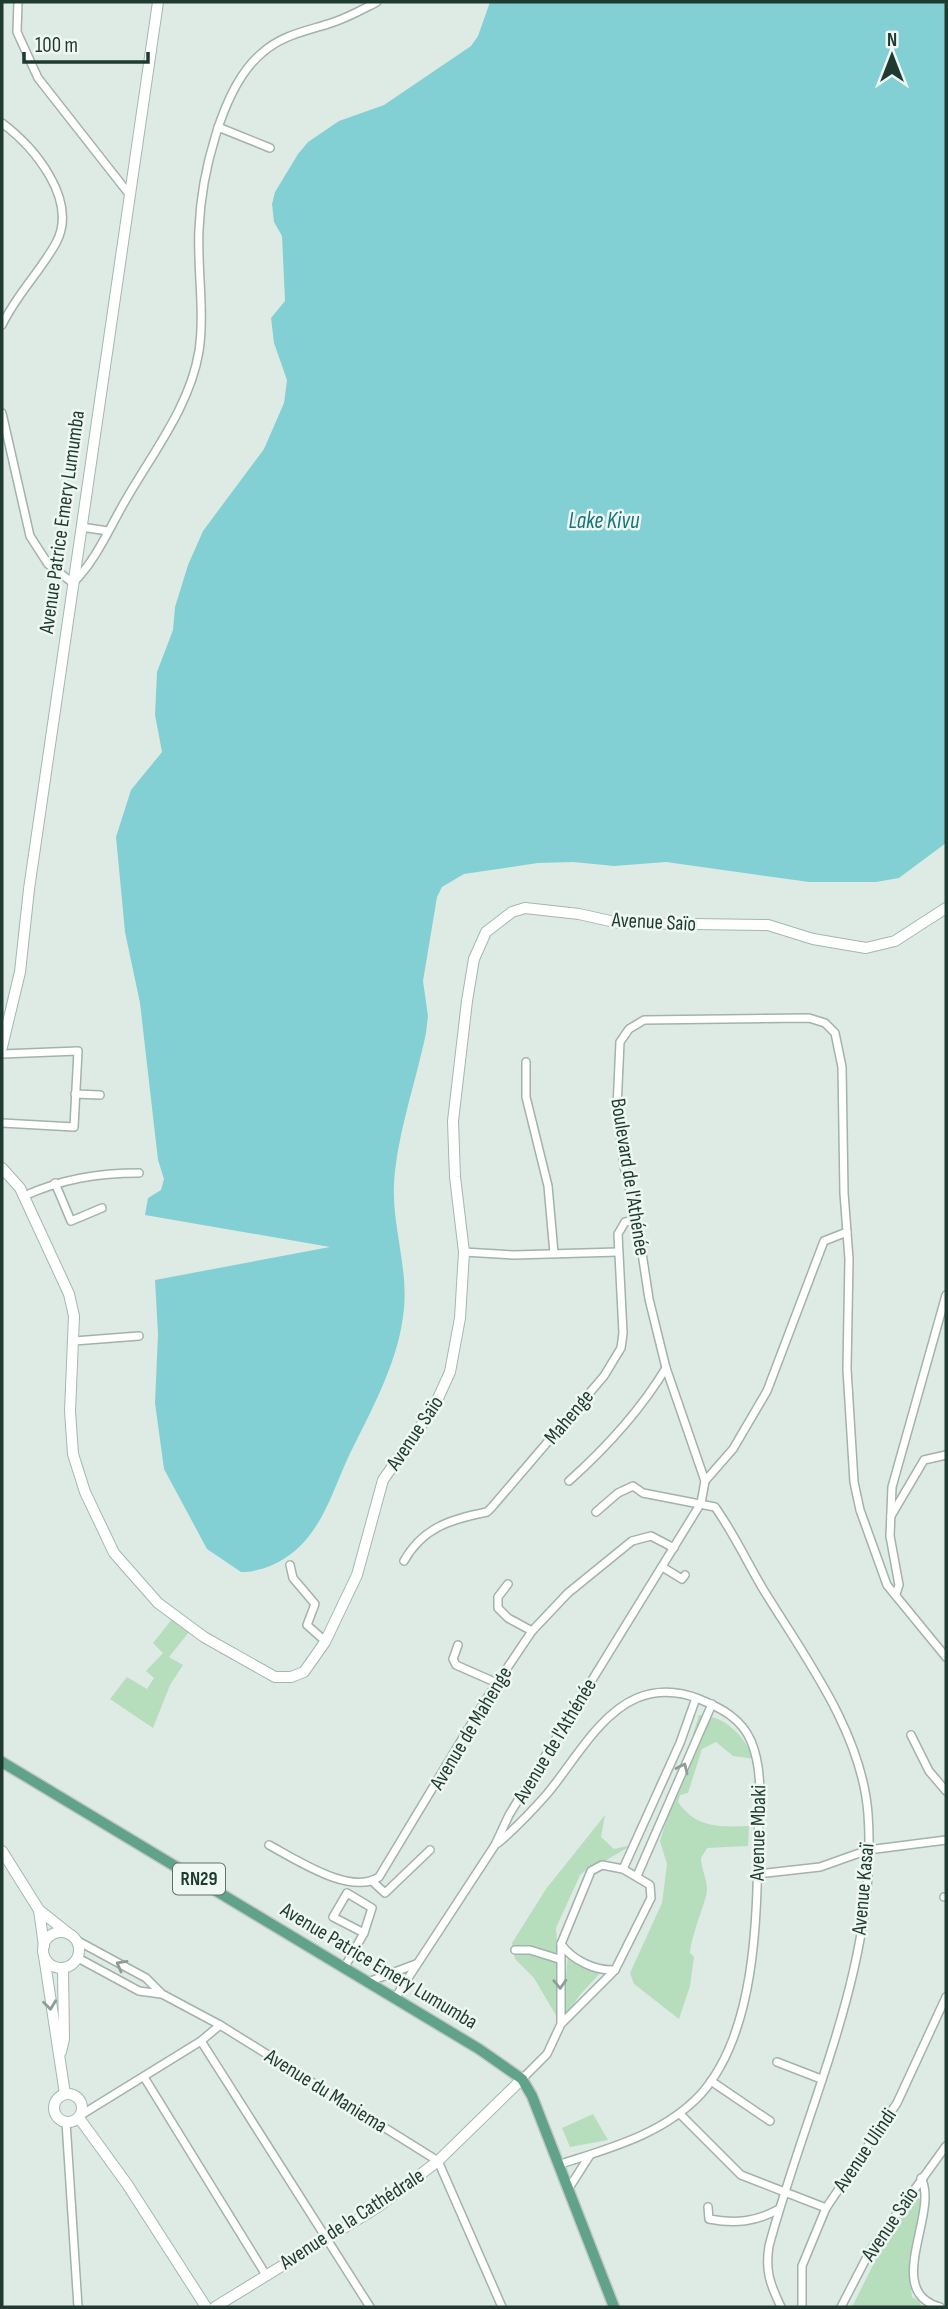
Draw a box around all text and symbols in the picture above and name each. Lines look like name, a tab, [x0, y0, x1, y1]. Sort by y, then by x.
scale bar	[24, 21, 149, 65]
north arrow	[857, 21, 927, 91]
text: N	[887, 29, 897, 52]
text: 100 m	[35, 33, 78, 58]
street label: Avenue Patrice Emery Lumumba	[34, 409, 90, 636]
water label: Lake Kivu	[569, 507, 640, 535]
street label: Avenue Saïo	[610, 907, 697, 937]
street label: Boulevard de l'Athénée	[605, 1096, 655, 1258]
street label: Mahenge	[539, 1385, 599, 1449]
street label: Avenue Saïo	[380, 1391, 449, 1476]
street label: Avenue de Mahenge	[424, 1662, 517, 1795]
street label: Avenue de l'Athénée	[507, 1674, 602, 1809]
one-way arrow	[675, 1763, 689, 1775]
street label: Avenue Mbaki	[745, 1785, 771, 1882]
street label: Avenue Kasaï	[846, 1841, 880, 1937]
road number: RN29	[173, 1864, 225, 1895]
street label: Avenue Patrice Emery Lumumba	[275, 1897, 482, 2035]
one-way arrow	[115, 1960, 128, 1973]
one-way arrow	[553, 1979, 568, 1990]
one-way arrow	[43, 1999, 58, 2011]
street label: Avenue du Maniema	[260, 2043, 392, 2138]
street label: Avenue Ulindi	[828, 2104, 902, 2197]
street label: Avenue de la Cathédrale	[274, 2163, 429, 2276]
street label: Avenue Saïo	[855, 2182, 924, 2267]

